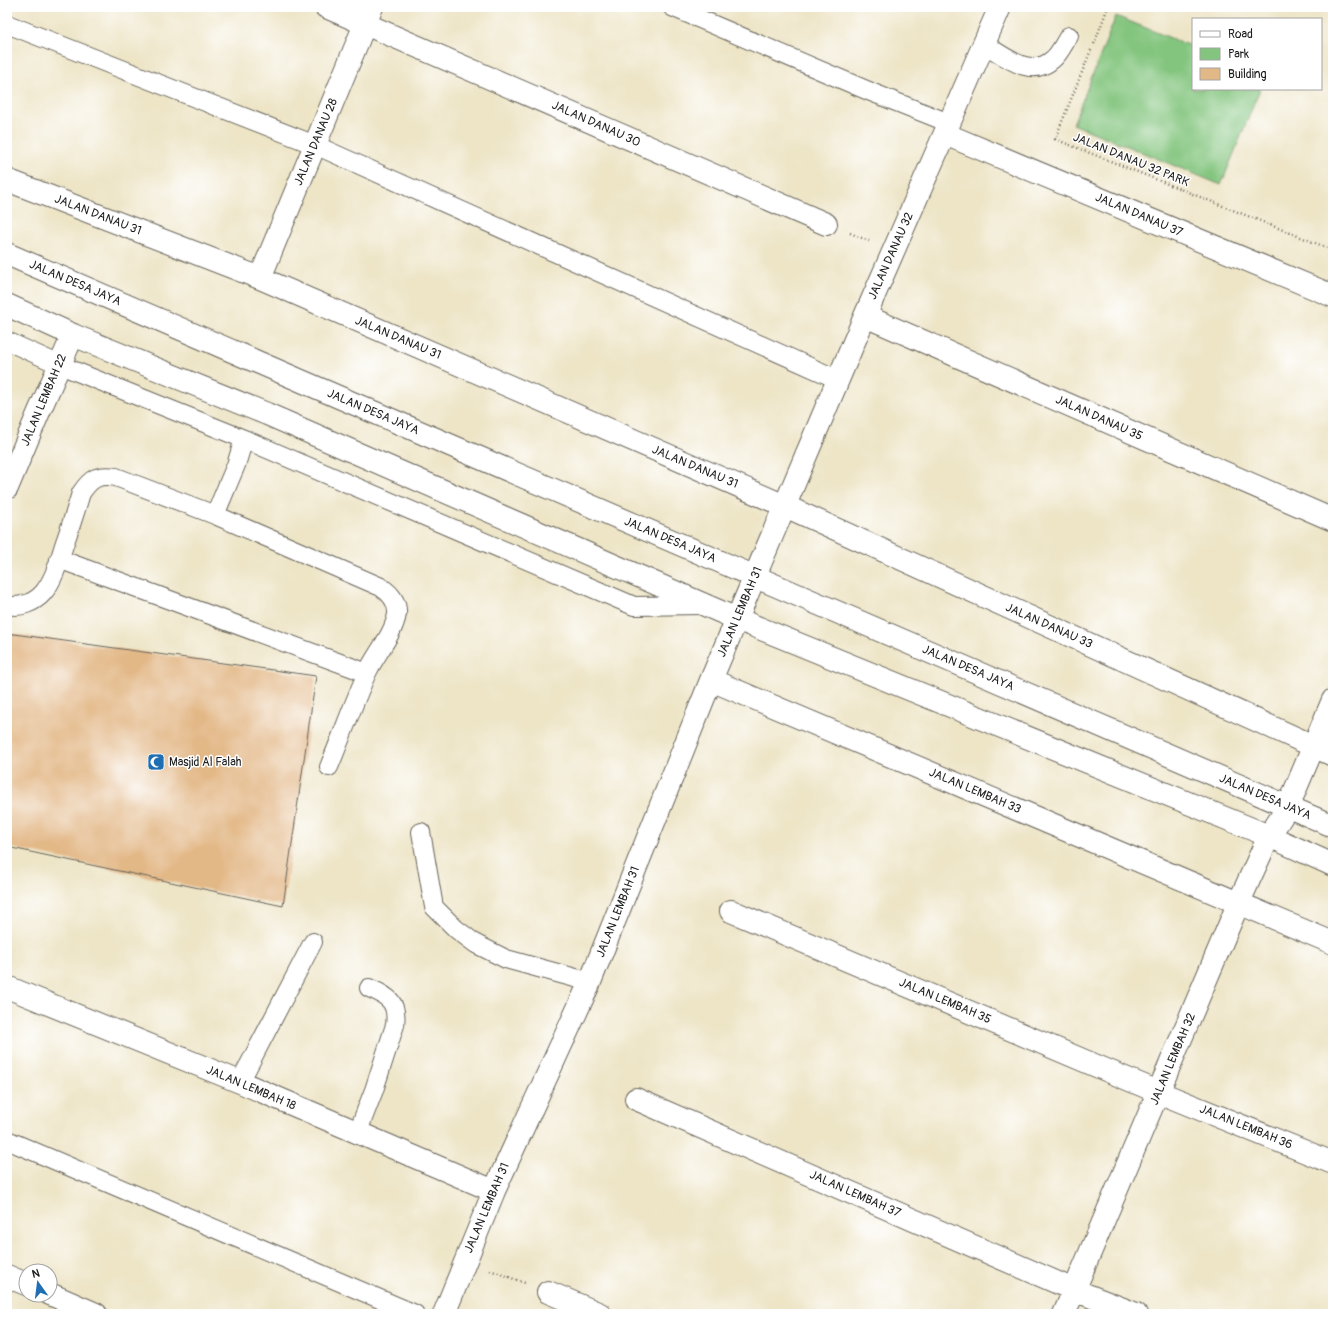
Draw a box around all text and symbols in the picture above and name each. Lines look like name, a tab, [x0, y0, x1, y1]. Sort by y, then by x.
legend	[1192, 18, 1322, 90]
text: Road	[1228, 27, 1253, 42]
text: Park	[1228, 47, 1249, 62]
text: Building	[1228, 67, 1267, 82]
street label: JALAN DANAU 28	[291, 96, 341, 188]
street label: JALAN DANAU 30	[549, 98, 643, 150]
street label: JALAN DANAU 32 PARK	[1071, 130, 1191, 190]
street label: JALAN DANAU 37	[1093, 190, 1186, 240]
street label: JALAN DANAU 31	[52, 192, 144, 238]
street label: JALAN DANAU 32	[865, 210, 917, 302]
street label: JALAN DESA JAYA	[27, 257, 123, 309]
street label: JALAN DANAU 31	[353, 313, 443, 363]
street label: JALAN LEMBAH 22	[18, 351, 70, 448]
street label: JALAN DESA JAYA	[325, 386, 421, 438]
street label: JALAN DANAU 35	[1053, 392, 1145, 444]
street label: JALAN DANAU 31	[650, 442, 740, 492]
street label: JALAN DESA JAYA	[622, 514, 718, 566]
street label: JALAN LEMBAH 31	[714, 565, 766, 659]
street label: JALAN DANAU 33	[1003, 600, 1095, 652]
street label: JALAN DESA JAYA	[920, 642, 1016, 694]
mosque icon: Masjid Al Falah	[146, 752, 166, 772]
place label: Masjid Al Falah	[169, 755, 242, 770]
street label: JALAN LEMBAH 33	[927, 765, 1024, 817]
street label: JALAN DESA JAYA	[1217, 771, 1313, 823]
street label: JALAN LEMBAH 31	[593, 864, 643, 960]
street label: JALAN LEMBAH 35	[897, 975, 993, 1027]
street label: JALAN LEMBAH 32	[1147, 1010, 1199, 1107]
street label: JALAN LEMBAH 18	[204, 1062, 298, 1114]
street label: JALAN LEMBAH 36	[1197, 1102, 1295, 1152]
street label: JALAN LEMBAH 31	[461, 1161, 513, 1255]
street label: JALAN LEMBAH 37	[807, 1167, 904, 1221]
north arrow	[18, 1263, 58, 1303]
text: N	[31, 1266, 41, 1281]

